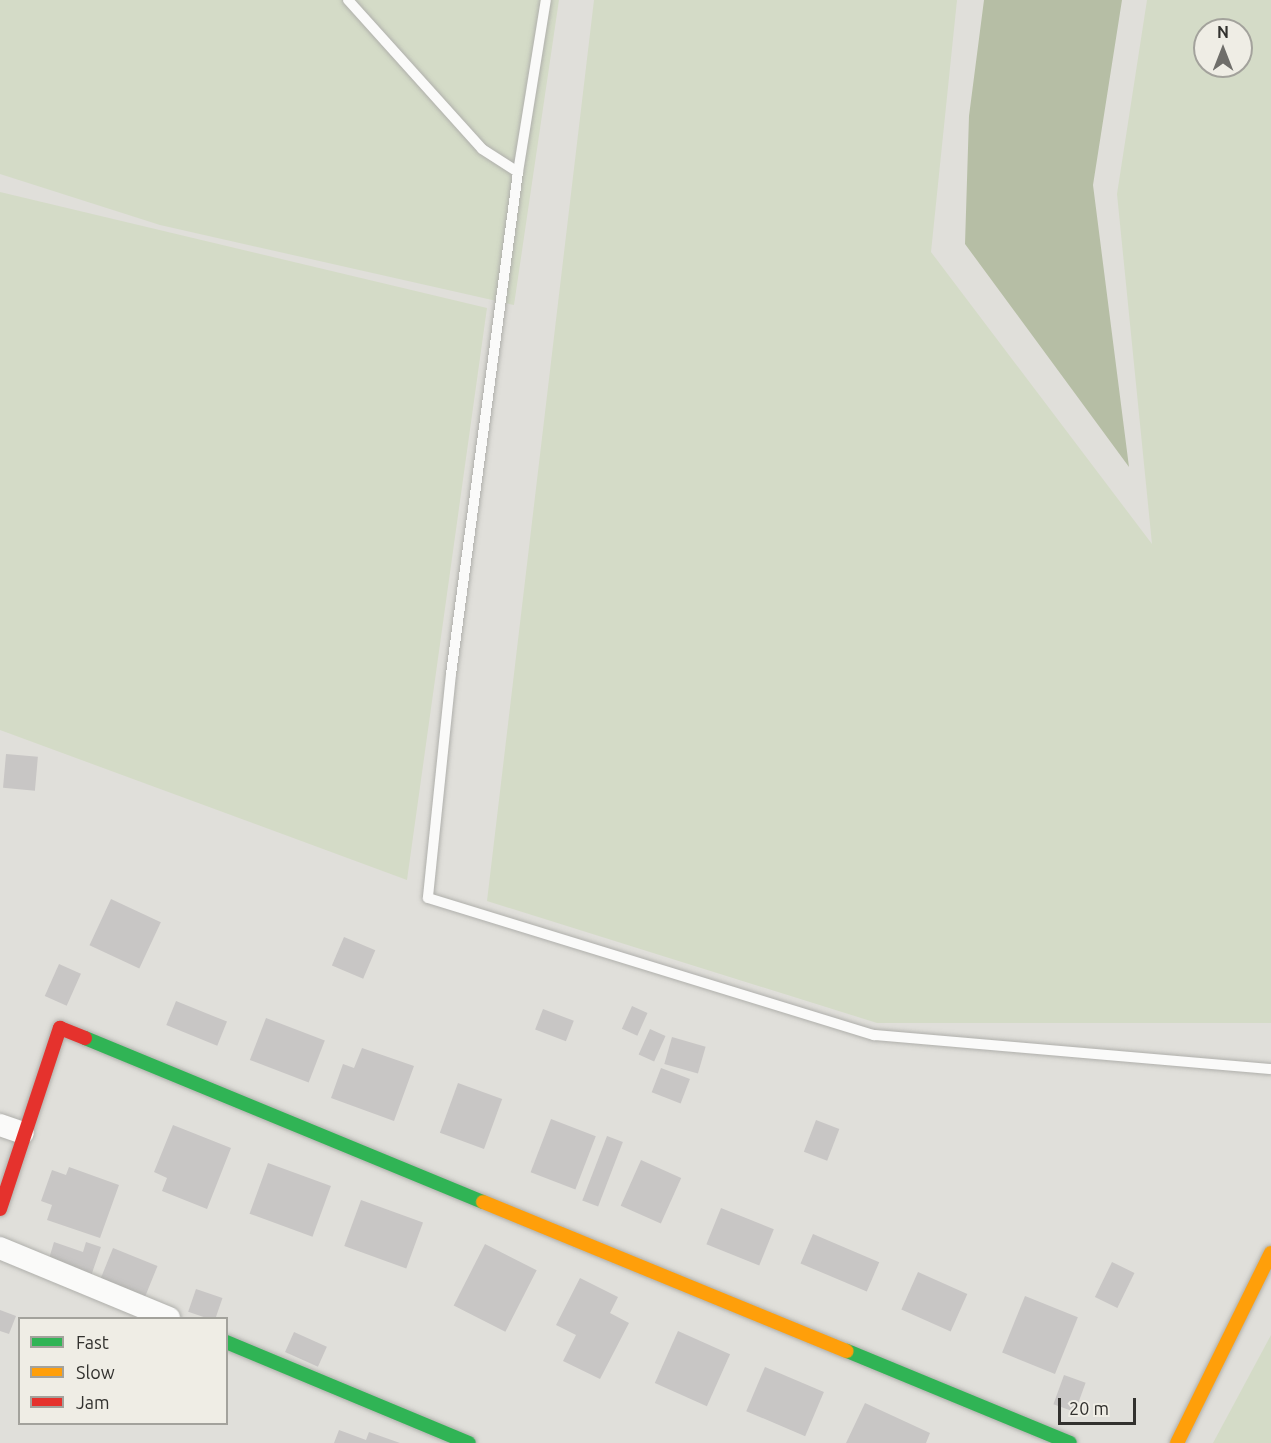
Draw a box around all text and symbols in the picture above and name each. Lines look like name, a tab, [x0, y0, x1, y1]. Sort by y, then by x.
north arrow	[1193, 18, 1253, 78]
text: N	[1217, 23, 1229, 41]
legend	[18, 1317, 228, 1425]
text: Fast	[76, 1332, 109, 1352]
text: Slow	[76, 1362, 115, 1382]
scale bar	[1061, 1386, 1139, 1424]
text: Jam	[76, 1392, 110, 1412]
text: 20 m	[1069, 1398, 1109, 1418]

